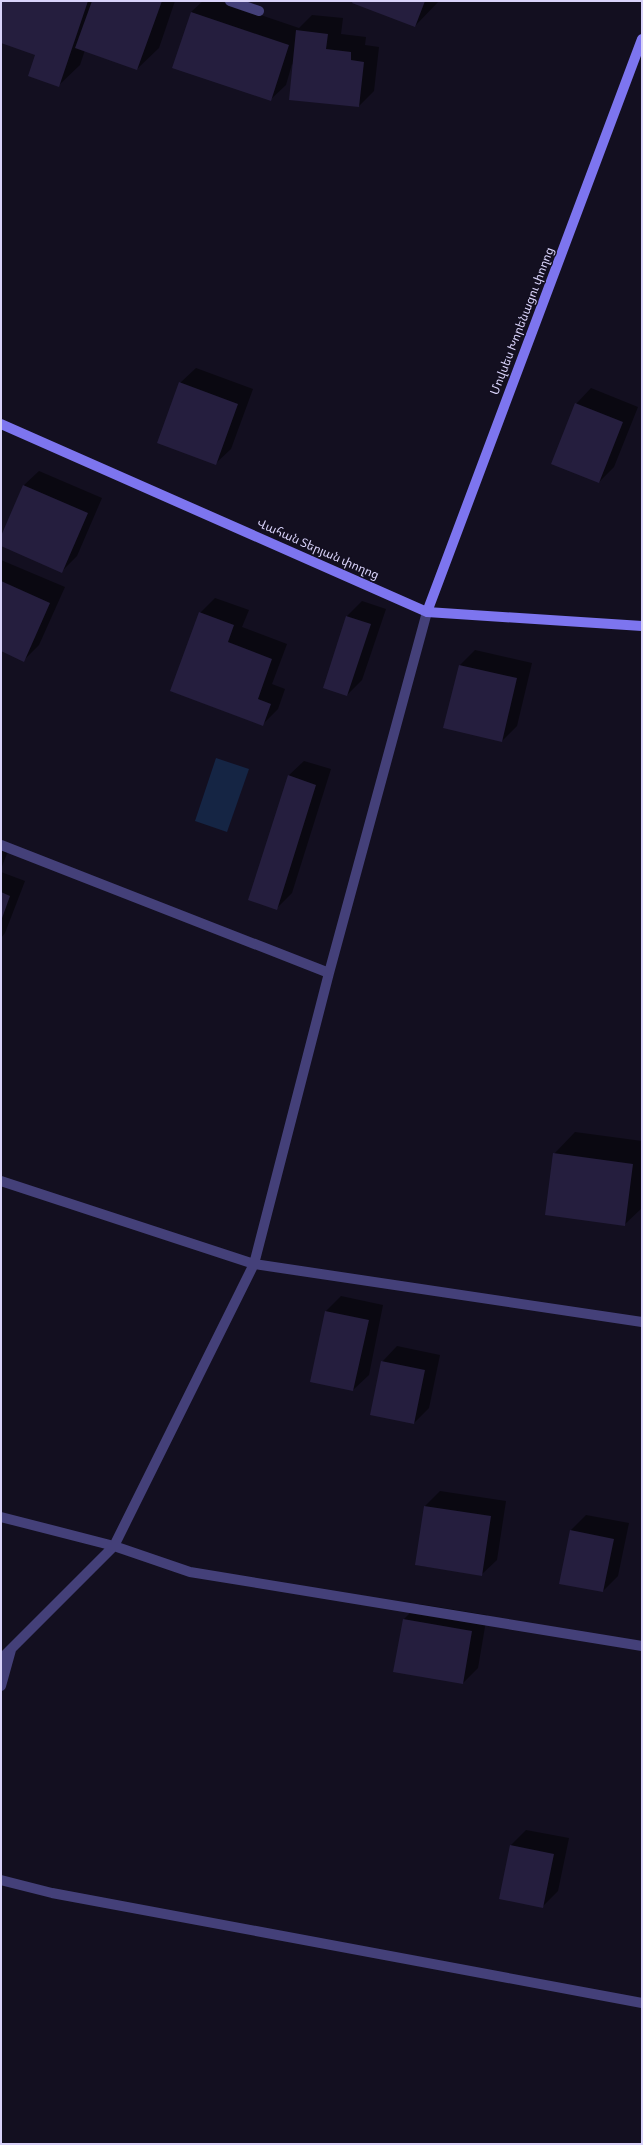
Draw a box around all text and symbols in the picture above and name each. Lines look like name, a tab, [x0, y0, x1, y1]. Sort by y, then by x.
street label: Մովսես Խորենացու փողոց	[486, 245, 557, 397]
street label: Վահան Տերյան փողոց	[255, 515, 382, 582]

